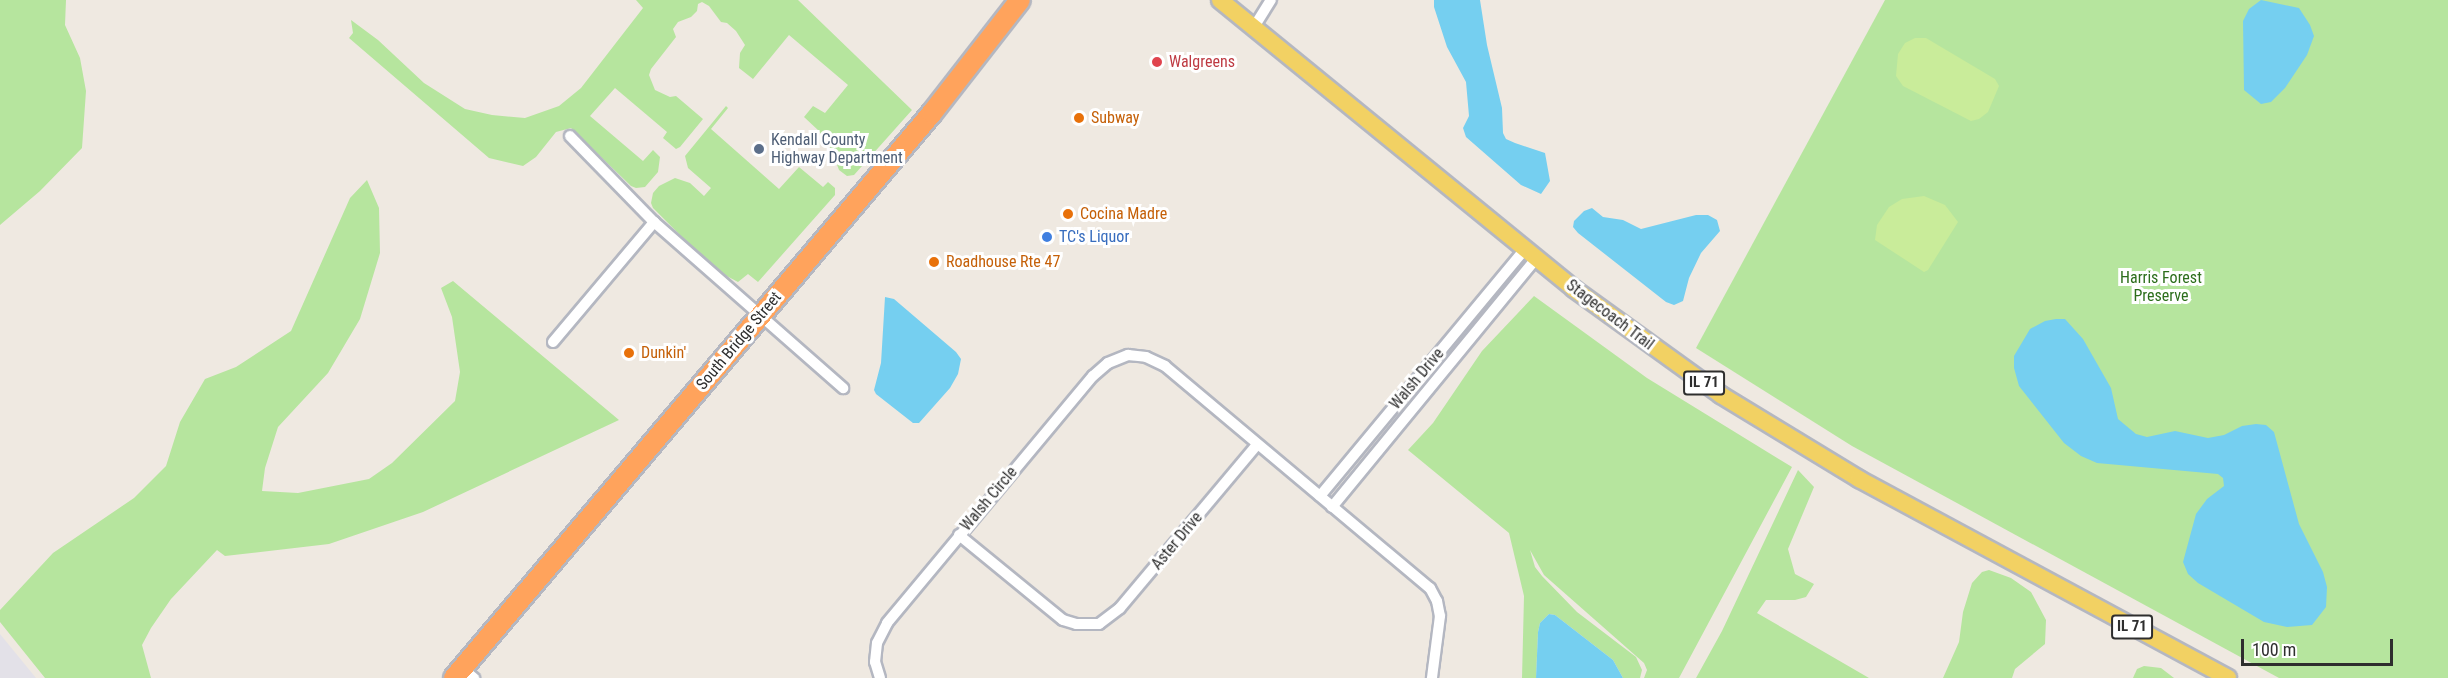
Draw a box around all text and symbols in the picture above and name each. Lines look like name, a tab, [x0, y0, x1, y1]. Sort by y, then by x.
place label: Walgreens	[1169, 52, 1235, 72]
marker: Walgreens	[1150, 55, 1164, 69]
place label: Subway	[1091, 108, 1140, 128]
marker: Subway	[1072, 111, 1086, 125]
place label: Kendall County Highway Department	[771, 130, 903, 168]
marker: Kendall County Highway Department	[752, 142, 766, 156]
place label: Cocina Madre	[1080, 204, 1167, 224]
marker: Cocina Madre	[1061, 207, 1075, 221]
place label: TC's Liquor	[1059, 227, 1129, 247]
marker: TC's Liquor	[1040, 230, 1054, 244]
place label: Roadhouse Rte 47	[946, 252, 1060, 272]
marker: Roadhouse Rte 47	[927, 255, 941, 269]
park label: Harris Forest Preserve	[2120, 268, 2202, 306]
street label: Stagecoach Trail	[1562, 276, 1658, 354]
street label: South Bridge Street	[692, 288, 786, 394]
place label: Dunkin'	[641, 343, 686, 363]
street label: Walsh Drive	[1386, 345, 1448, 413]
marker: Dunkin'	[622, 346, 636, 360]
road number: IL 71	[1683, 371, 1725, 395]
street label: Walsh Circle	[957, 463, 1021, 535]
street label: Aster Drive	[1147, 508, 1207, 574]
road number: IL 71	[2111, 615, 2153, 639]
scale bar	[2244, 627, 2396, 665]
text: 100 m	[2252, 639, 2296, 660]

